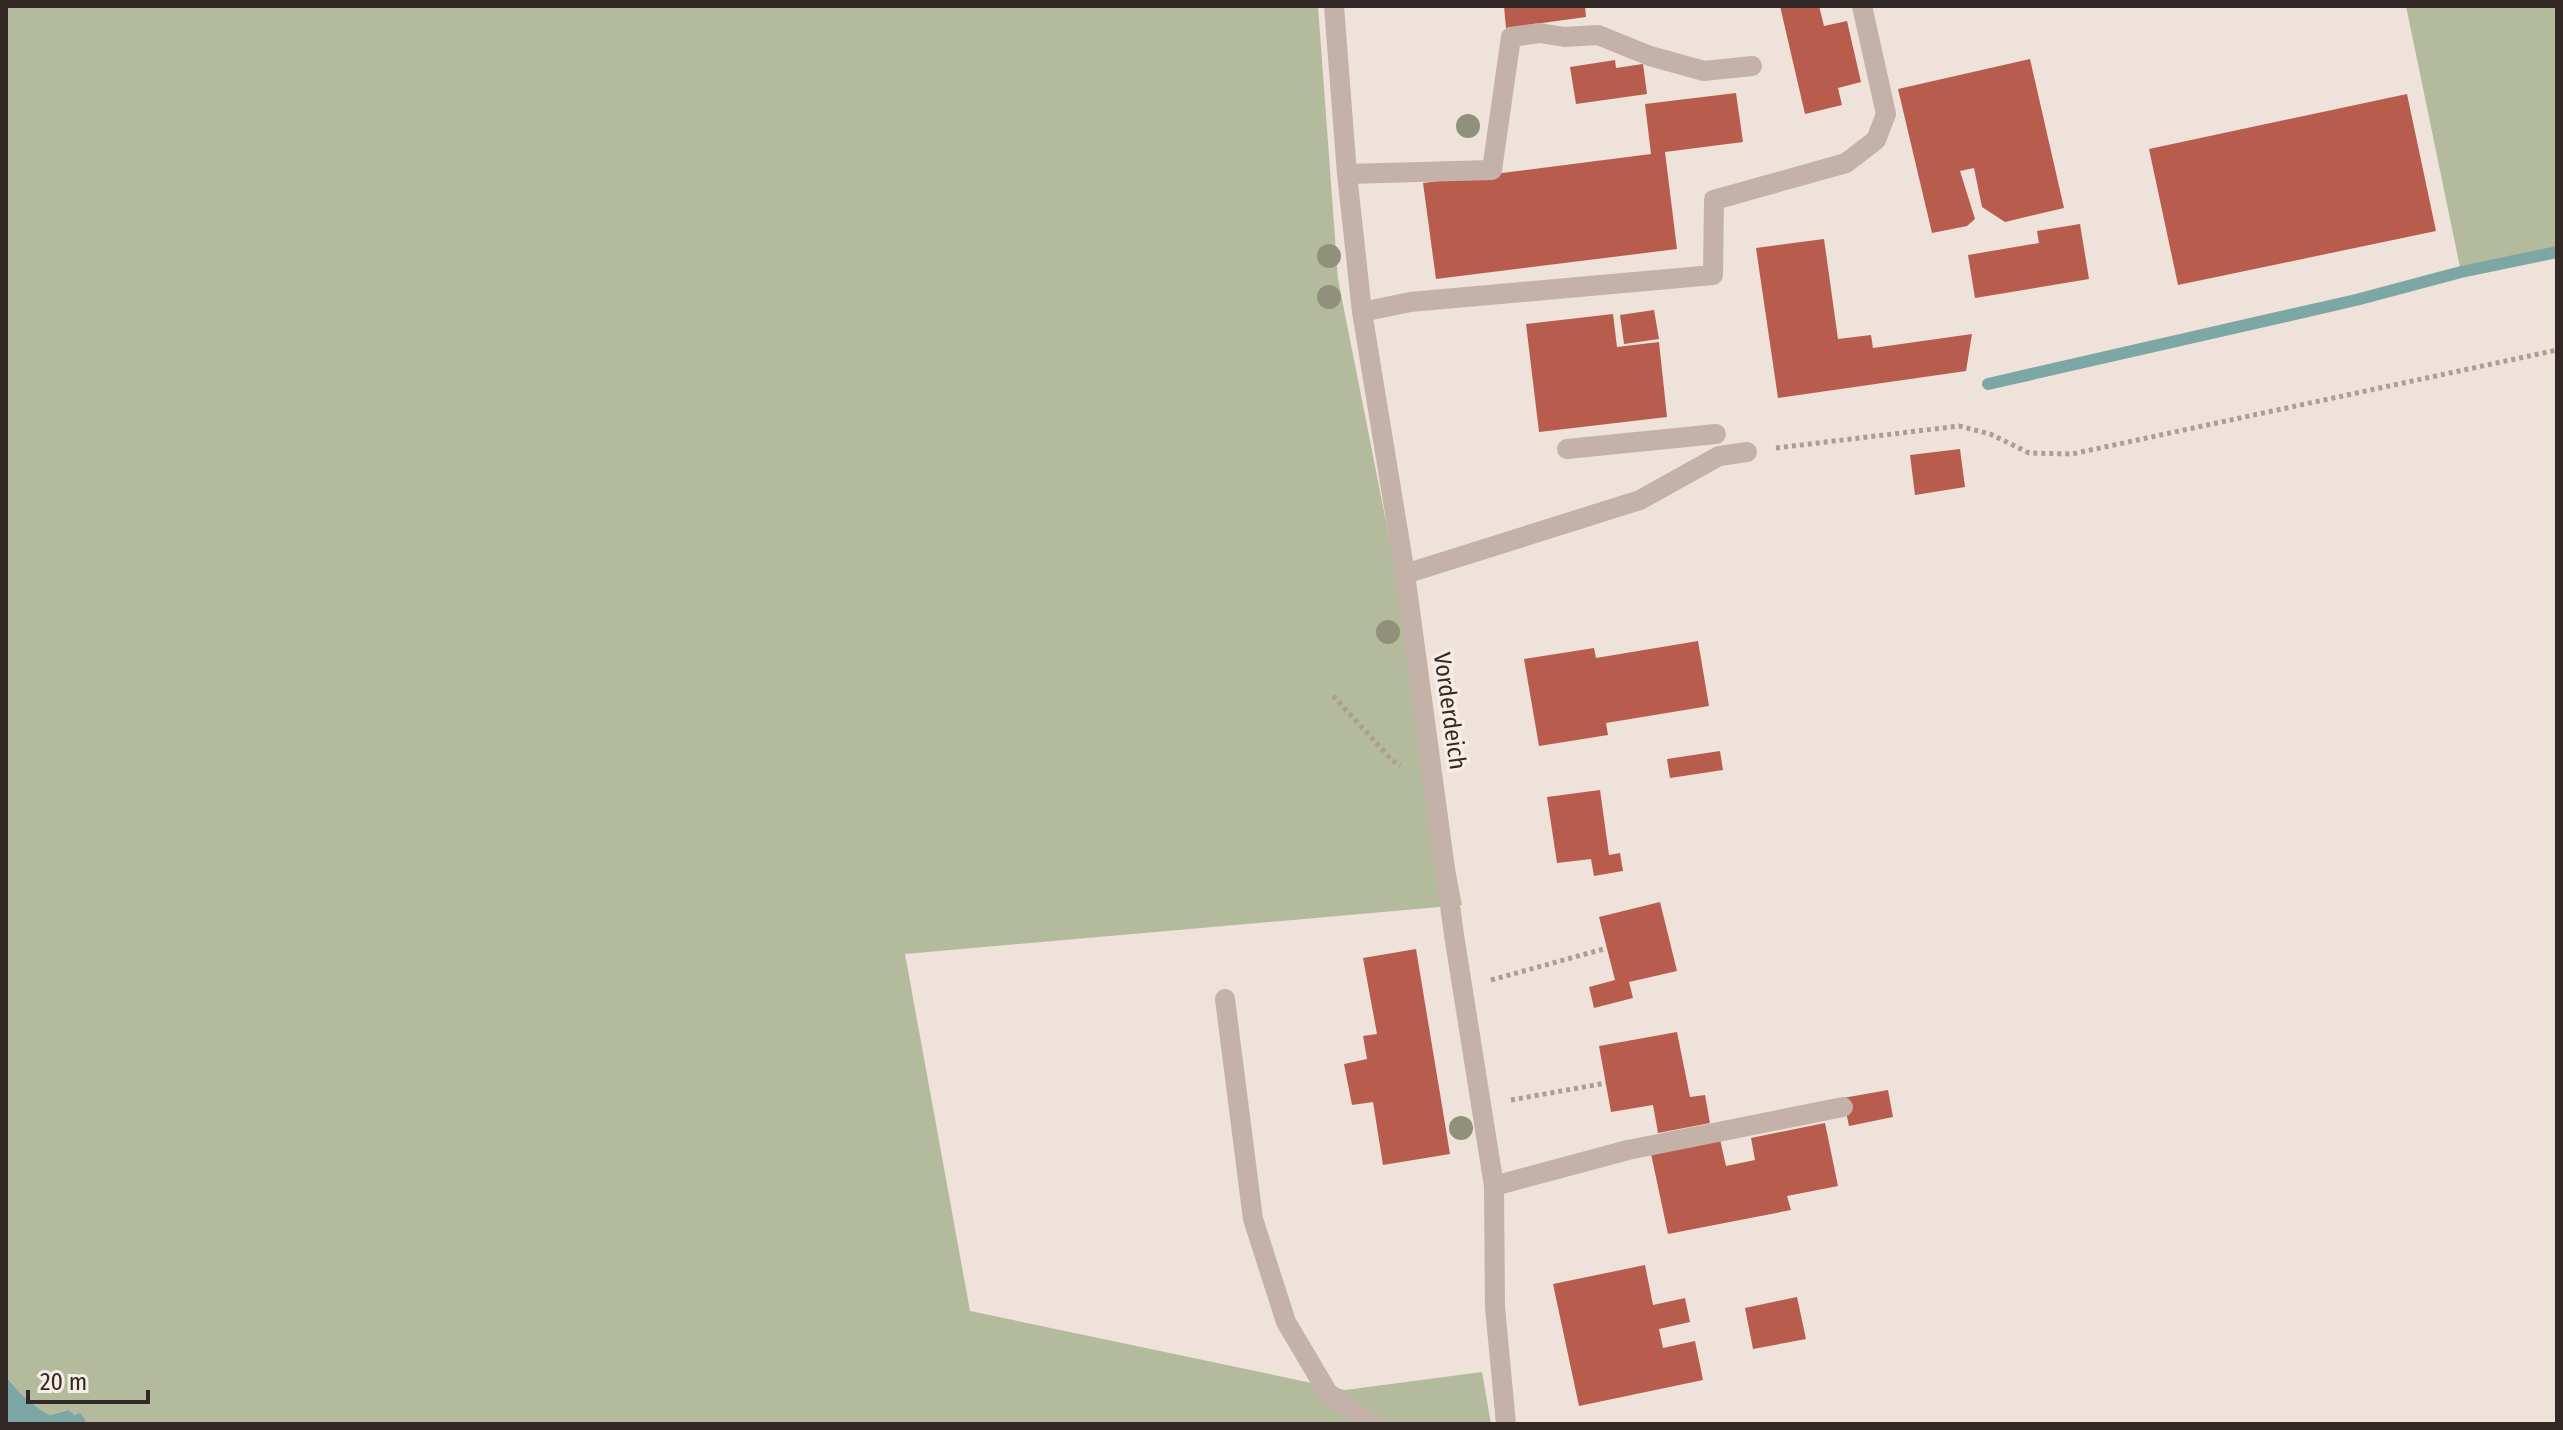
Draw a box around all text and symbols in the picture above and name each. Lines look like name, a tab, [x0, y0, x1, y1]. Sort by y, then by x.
street label: Vorderdeich	[1428, 651, 1472, 771]
scale bar	[28, 1354, 148, 1404]
text: 20 m	[40, 1368, 87, 1396]

